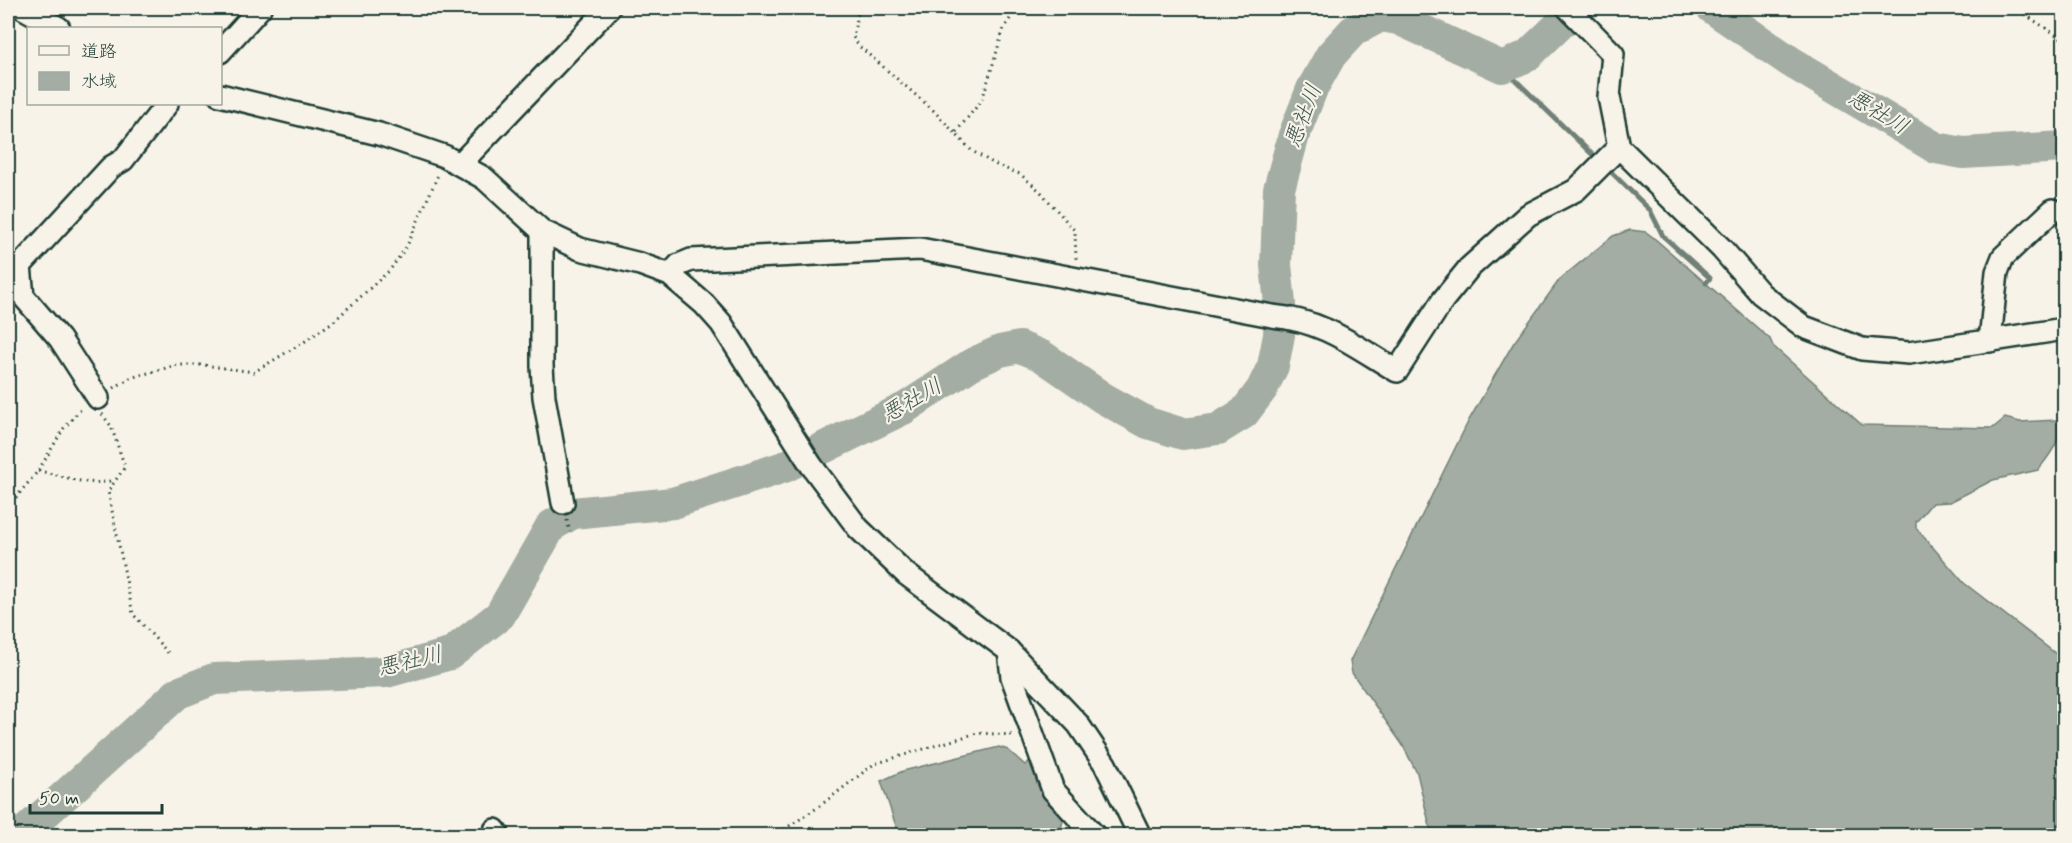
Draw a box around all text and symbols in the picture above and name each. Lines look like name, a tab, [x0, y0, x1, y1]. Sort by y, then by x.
legend	[27, 27, 222, 105]
text: 道路	[81, 40, 117, 64]
text: 水域	[81, 70, 117, 94]
water label: 悪社川	[1279, 80, 1329, 152]
water label: 悪社川	[1842, 84, 1914, 142]
water label: 悪社川	[876, 372, 948, 430]
water label: 悪社川	[375, 641, 445, 683]
scale bar	[30, 777, 162, 815]
text: 50 m	[39, 787, 79, 811]

